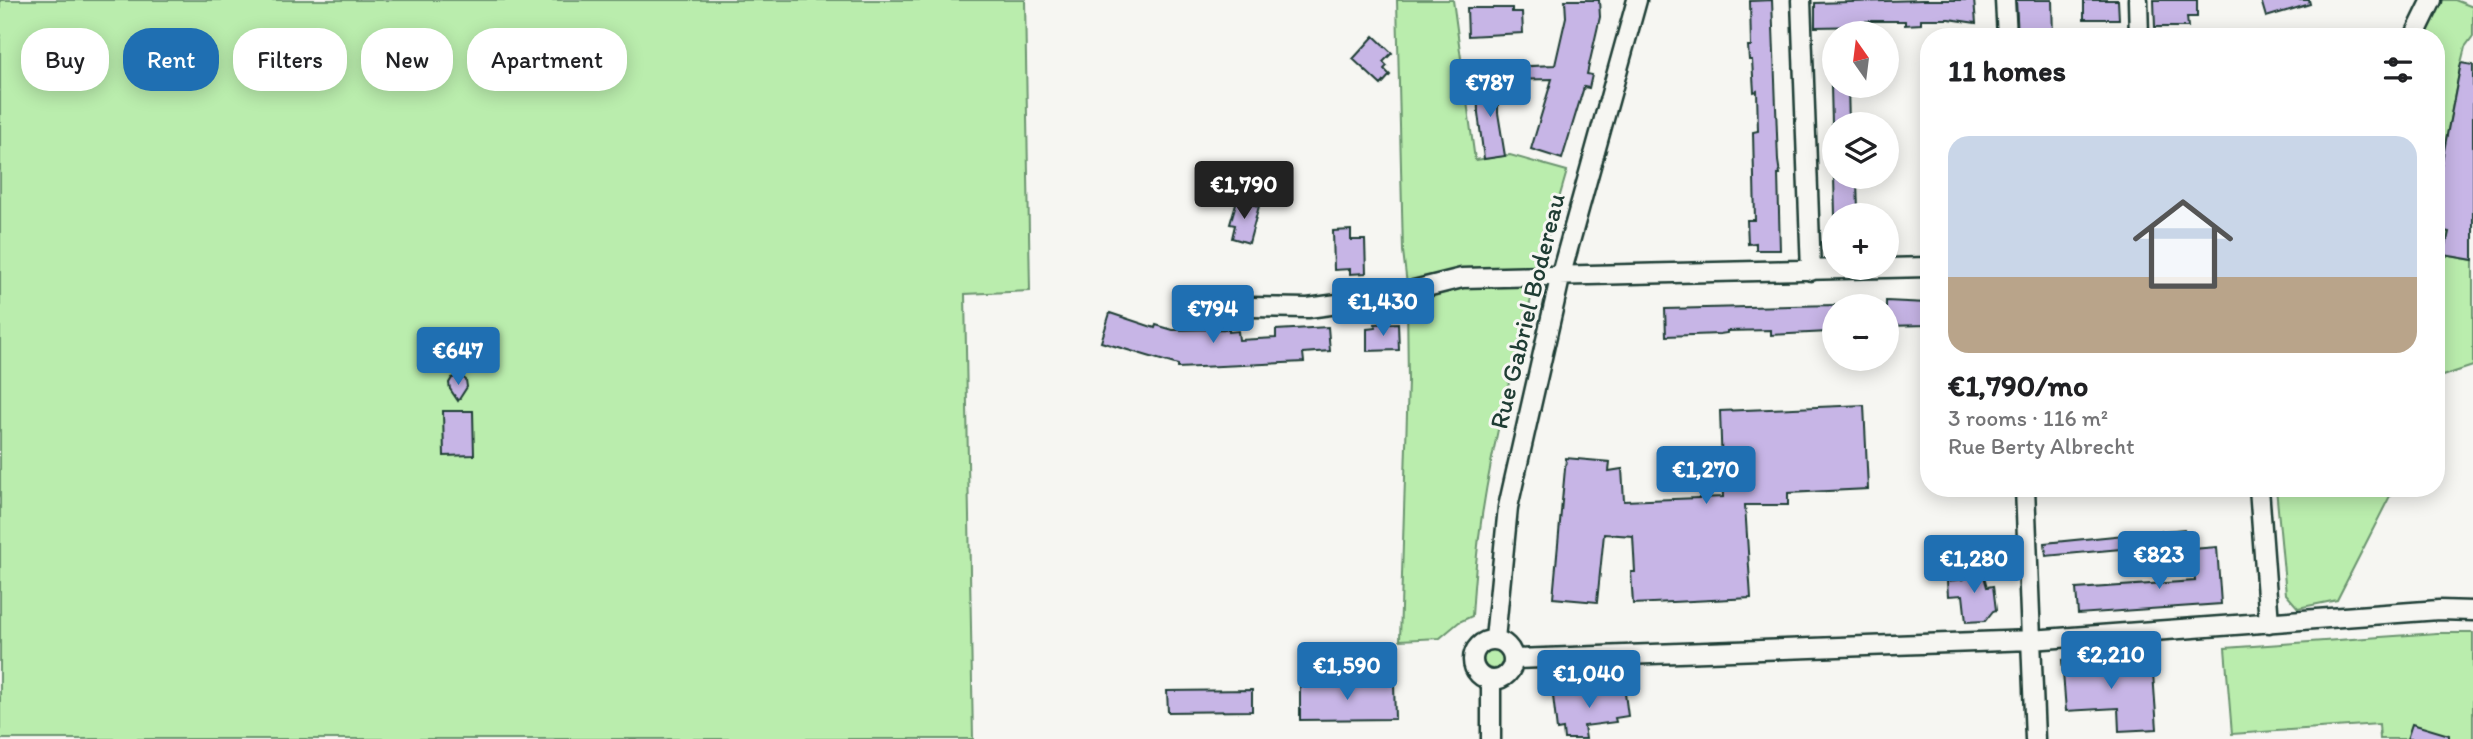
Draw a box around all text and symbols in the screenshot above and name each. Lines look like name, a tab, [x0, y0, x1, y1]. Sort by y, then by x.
north arrow	[1822, 21, 1899, 98]
map controls	[1822, 21, 1899, 371]
chip: Buy	[21, 28, 109, 91]
chip: Rent	[123, 28, 219, 91]
chip: Filters	[233, 28, 347, 91]
chip: New	[361, 28, 453, 91]
chip: Apartment	[467, 28, 627, 91]
icon: filters	[2379, 51, 2417, 89]
text: 11 homes	[1948, 52, 2066, 89]
pin: €787	[1449, 60, 1531, 119]
text: €787	[1466, 68, 1514, 96]
button: layers	[1822, 112, 1899, 189]
pin: €1,790	[1187, 162, 1301, 221]
text: €1,790	[1211, 170, 1277, 198]
icon: home	[2120, 181, 2246, 307]
street label: Rue Gabriel Bodereau	[1482, 190, 1572, 432]
button: +	[1822, 203, 1899, 280]
pin: €1,430	[1326, 278, 1440, 338]
pin: €794	[1172, 286, 1254, 345]
text: €1,430	[1348, 287, 1418, 315]
text: €794	[1188, 294, 1238, 322]
button: −	[1822, 294, 1899, 371]
pin: €647	[417, 328, 499, 387]
text: €647	[433, 336, 483, 364]
text: €1,790/mo	[1948, 367, 2088, 404]
text: 3 rooms · 116 m²	[1948, 404, 2108, 432]
text: Rue Berty Albrecht	[1948, 432, 2135, 460]
pin: €1,270	[1649, 447, 1763, 506]
text: €1,270	[1673, 455, 1739, 483]
pin: €823	[2118, 532, 2200, 591]
pin: €1,280	[1917, 536, 2031, 595]
text: €823	[2134, 540, 2184, 568]
text: €1,280	[1940, 544, 2008, 572]
pin: €2,210	[2054, 632, 2168, 691]
text: €2,210	[2077, 640, 2145, 668]
pin: €1,590	[1290, 642, 1404, 702]
pin: €1,040	[1532, 650, 1646, 710]
text: €1,590	[1313, 651, 1381, 679]
text: €1,040	[1553, 659, 1625, 687]

